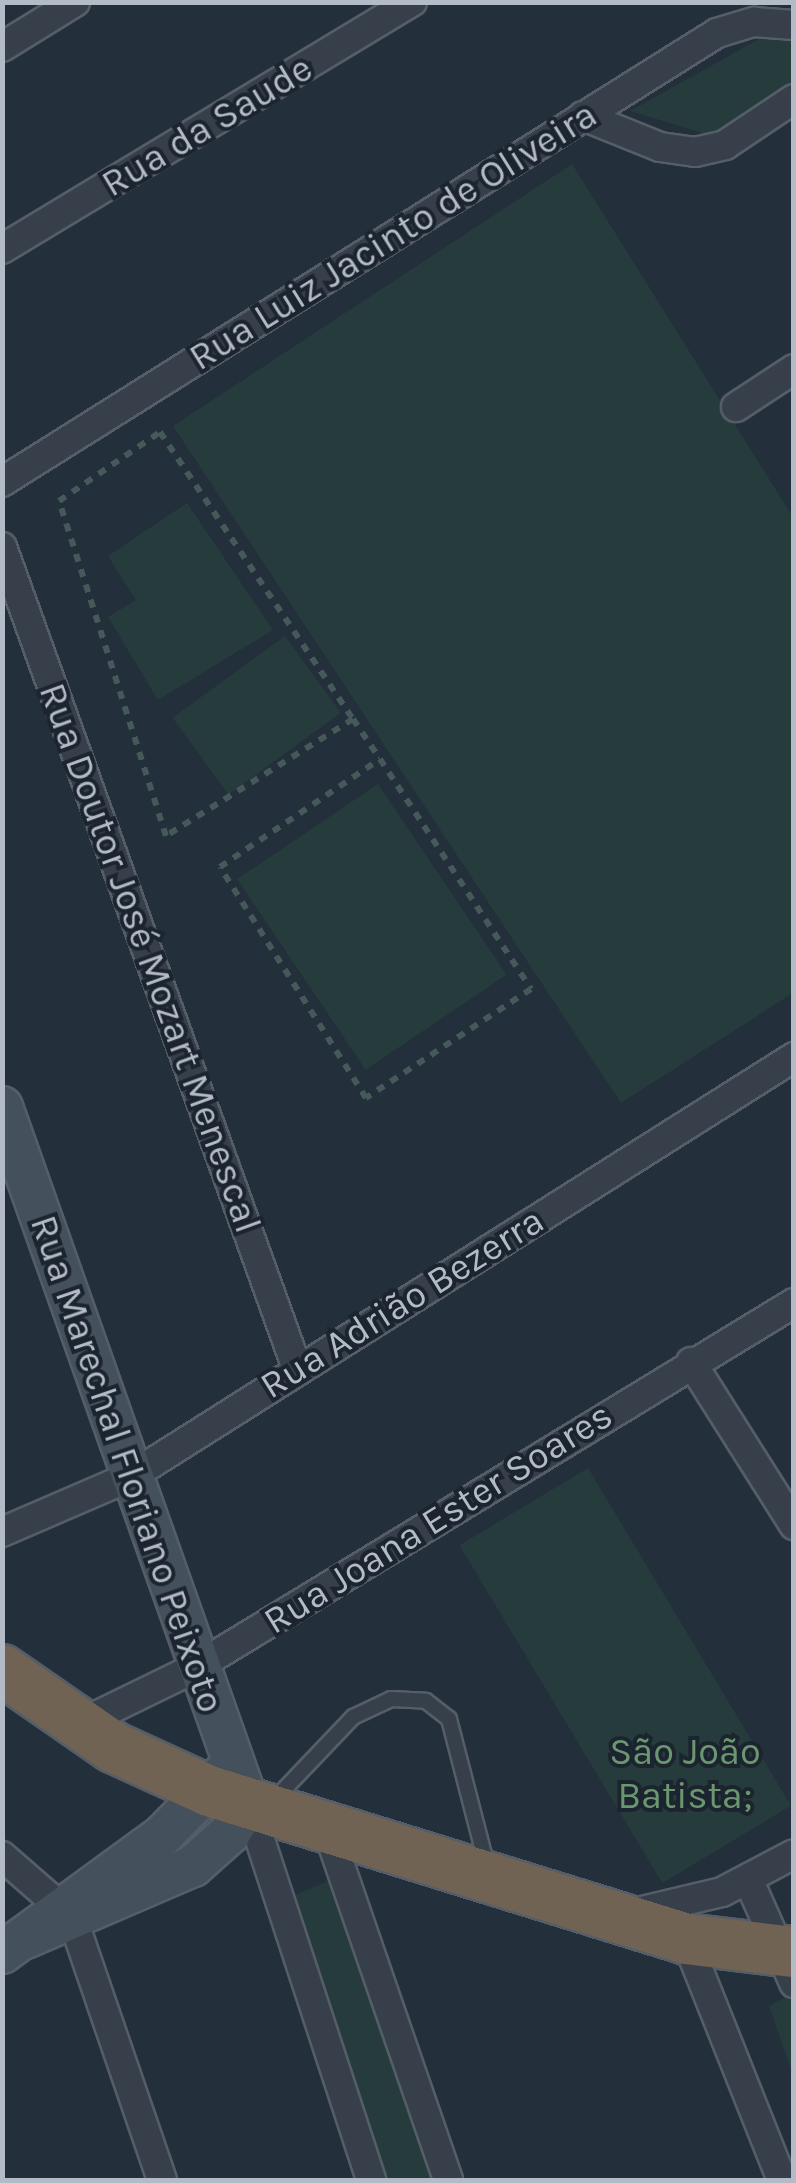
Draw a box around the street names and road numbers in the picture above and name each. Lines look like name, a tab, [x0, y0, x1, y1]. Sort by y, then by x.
street label: Rua da Saude	[93, 45, 321, 207]
street label: Rua Luiz Jacinto de Oliveira	[181, 92, 605, 380]
street label: Rua Doutor José Mozart Menescal	[29, 677, 271, 1239]
street label: Rua Adrião Bezerra	[252, 1197, 552, 1409]
street label: Rua Marechal Floriano Peixoto	[20, 1209, 234, 1719]
street label: Rua Joana Ester Soares	[256, 1392, 620, 1644]

